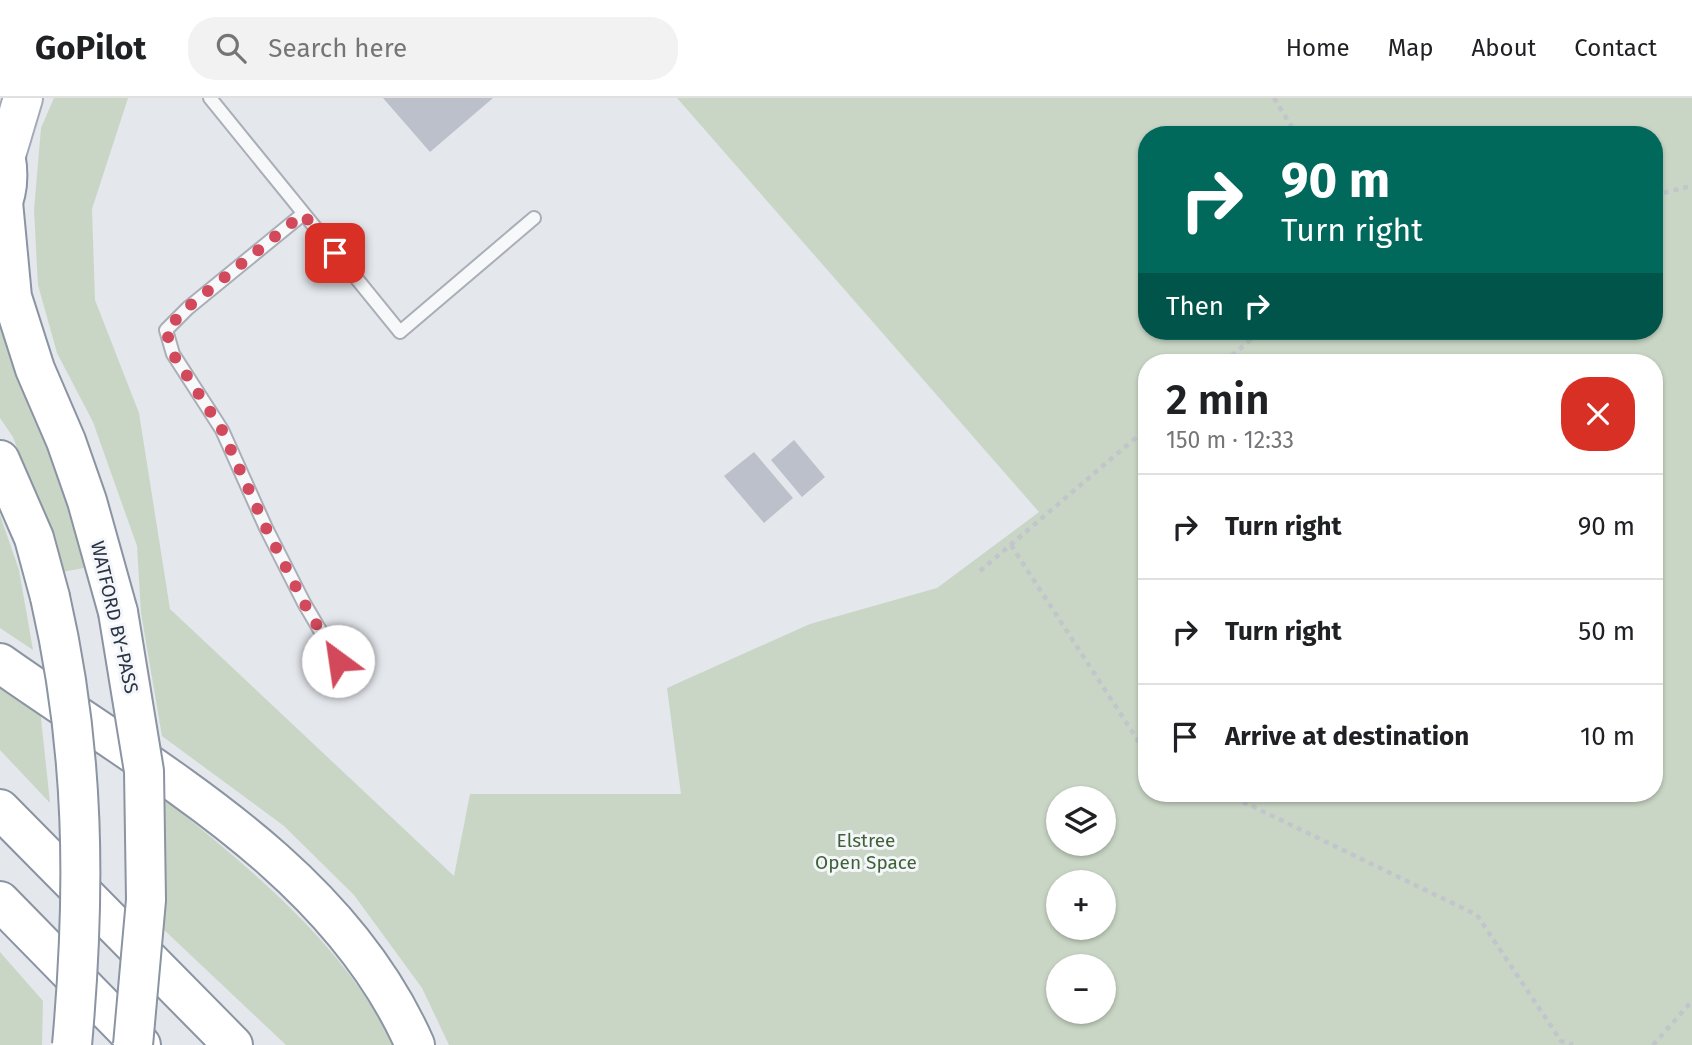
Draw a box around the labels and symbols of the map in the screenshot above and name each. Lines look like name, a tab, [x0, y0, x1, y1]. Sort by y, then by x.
pin	[305, 223, 365, 283]
street label: WATFORD BY-PASS	[86, 539, 143, 696]
position arrow	[301, 624, 375, 698]
park label: Elstree Open Space	[815, 829, 917, 874]

